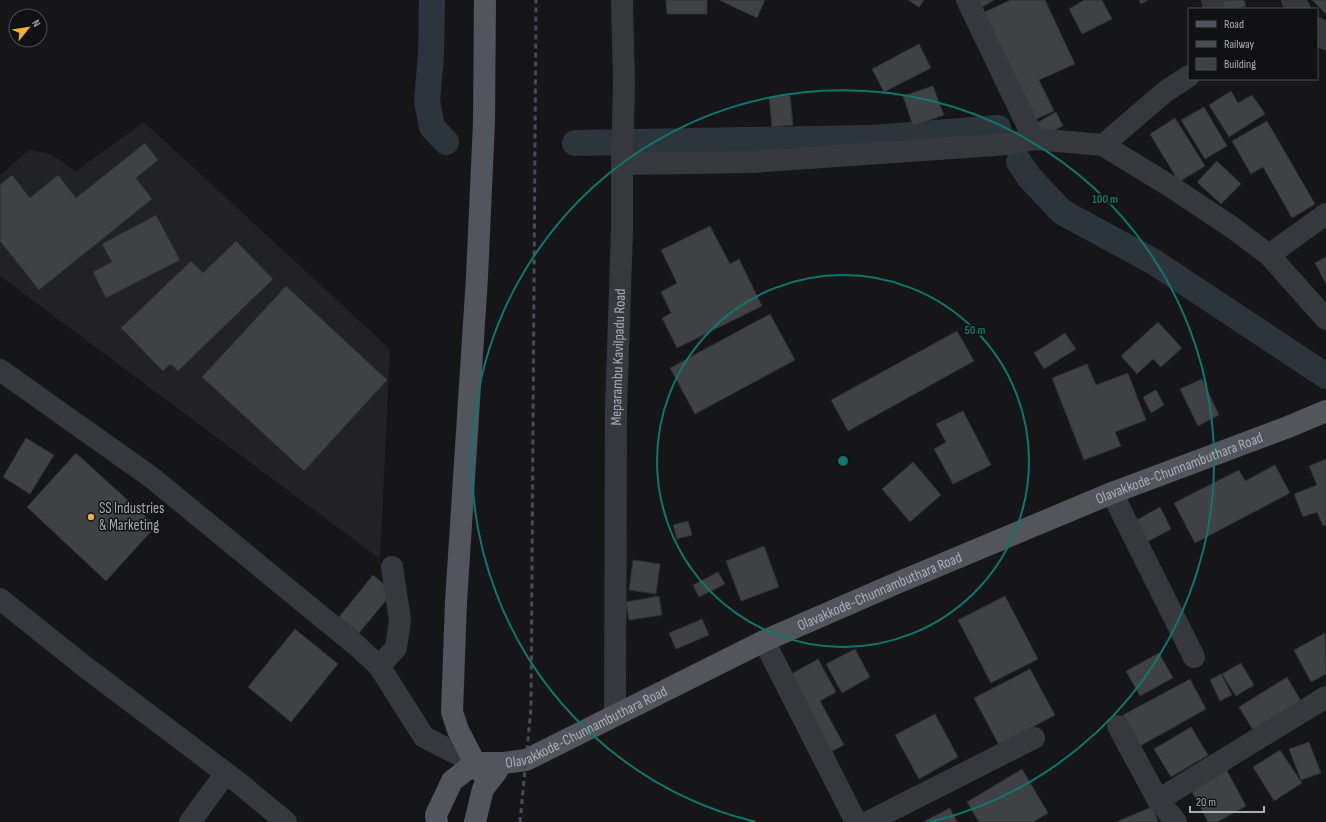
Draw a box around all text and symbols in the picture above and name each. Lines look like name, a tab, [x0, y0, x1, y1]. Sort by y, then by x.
north arrow	[8, 8, 48, 48]
legend	[1188, 8, 1318, 80]
text: N	[29, 17, 43, 29]
text: Road	[1224, 17, 1244, 32]
text: Railway	[1224, 37, 1255, 52]
text: Building	[1224, 57, 1256, 72]
text: 100 m	[1092, 192, 1118, 207]
street label: Meparambu Kavilpadu Road	[607, 288, 630, 426]
text: 50 m	[965, 323, 985, 338]
street label: Olavakkode-Chunnambuthara Road	[1093, 428, 1266, 509]
centre of rings	[836, 454, 850, 468]
place label: SS Industries & Marketing	[99, 499, 164, 535]
marker: SS Industries & Marketing	[86, 512, 96, 522]
street label: Olavakkode-Chunnambuthara Road	[794, 548, 965, 635]
street label: Olavakkode-Chunnambuthara Road	[504, 682, 671, 773]
scale bar	[1190, 788, 1264, 814]
text: 20 m	[1196, 795, 1216, 810]

